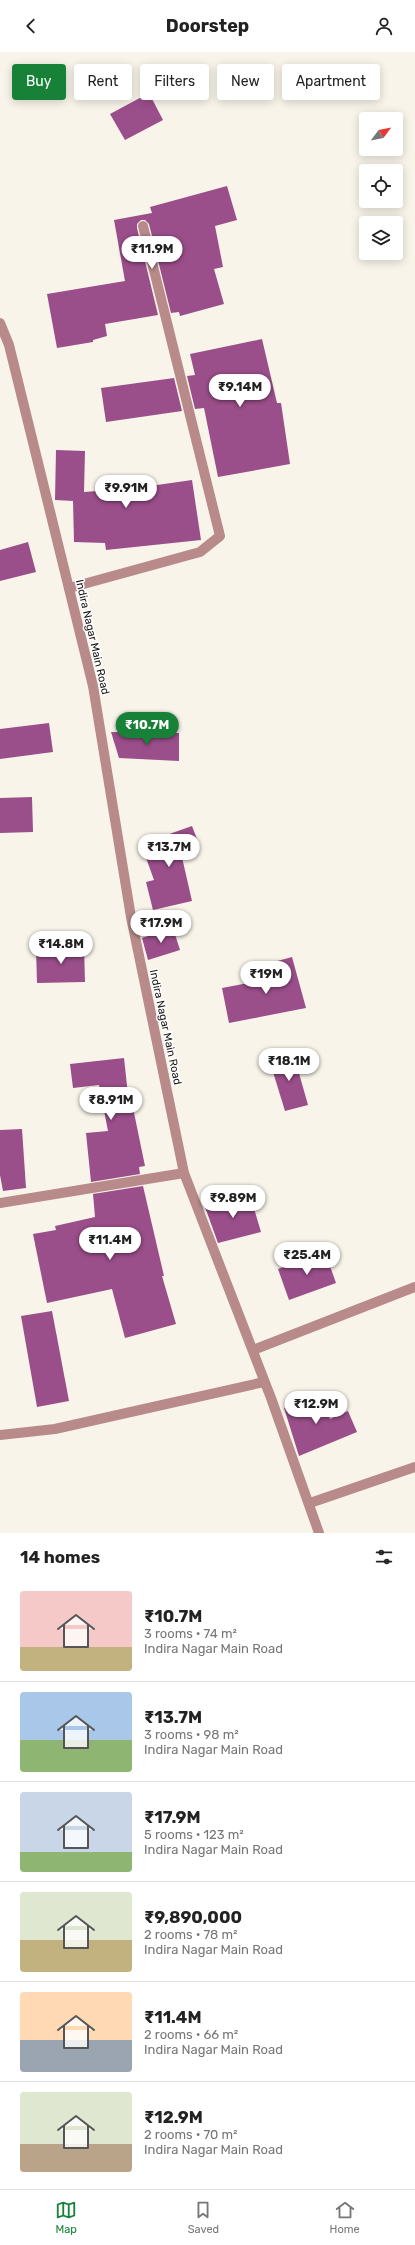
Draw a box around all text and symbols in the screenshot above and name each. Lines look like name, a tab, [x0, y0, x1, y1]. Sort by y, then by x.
icon: back	[20, 15, 42, 37]
text: Doorstep	[166, 15, 249, 37]
icon: person	[373, 15, 395, 37]
chip: Buy	[12, 64, 66, 100]
chip: Rent	[74, 64, 132, 100]
chip: Filters	[140, 64, 209, 100]
chip: New	[217, 64, 274, 100]
chip: Apartment	[282, 64, 380, 100]
north arrow	[359, 112, 403, 156]
map controls	[359, 112, 403, 260]
button: locate	[359, 164, 403, 208]
button: layers	[359, 216, 403, 260]
pin: ₹11.9M	[119, 236, 185, 270]
text: ₹11.9M	[131, 241, 174, 256]
pin: ₹9.14M	[207, 374, 273, 408]
text: ₹9.14M	[218, 379, 262, 394]
pin: ₹9.91M	[93, 475, 159, 509]
text: ₹9.91M	[104, 480, 148, 495]
street label: Indira Nagar Main Road	[73, 578, 112, 696]
pin: ₹10.7M	[114, 712, 180, 746]
text: ₹10.7M	[125, 717, 169, 732]
pin: ₹13.7M	[136, 834, 202, 868]
text: ₹13.7M	[147, 839, 191, 854]
pin: ₹17.9M	[128, 910, 194, 944]
text: ₹17.9M	[139, 915, 183, 930]
pin: ₹14.8M	[28, 931, 94, 965]
text: ₹14.8M	[38, 936, 84, 951]
pin: ₹19M	[242, 961, 290, 995]
text: ₹19M	[249, 966, 283, 981]
street label: Indira Nagar Main Road	[147, 968, 184, 1086]
pin: ₹18.1M	[256, 1048, 322, 1082]
text: ₹18.1M	[267, 1053, 311, 1068]
pin: ₹8.91M	[78, 1087, 144, 1121]
text: ₹8.91M	[88, 1092, 134, 1107]
pin: ₹9.89M	[200, 1185, 266, 1219]
text: ₹9.89M	[210, 1190, 257, 1205]
pin: ₹11.4M	[77, 1227, 143, 1261]
text: ₹11.4M	[88, 1232, 132, 1247]
pin: ₹25.4M	[274, 1242, 340, 1276]
text: ₹25.4M	[283, 1247, 331, 1262]
pin: ₹12.9M	[283, 1391, 349, 1425]
text: ₹12.9M	[294, 1396, 338, 1411]
icon: filters	[373, 1546, 395, 1568]
text: 14 homes	[20, 1547, 100, 1567]
text: ₹10.7M	[144, 1606, 202, 1626]
icon: home	[52, 1607, 100, 1655]
text: 3 rooms · 74 m²	[144, 1626, 237, 1641]
text: Indira Nagar Main Road	[144, 1641, 283, 1656]
text: ₹13.7M	[144, 1707, 202, 1727]
icon: home	[52, 1708, 100, 1756]
text: 3 rooms · 98 m²	[144, 1727, 239, 1742]
text: Indira Nagar Main Road	[144, 1742, 283, 1757]
text: ₹17.9M	[144, 1807, 201, 1827]
icon: home	[52, 1808, 100, 1856]
text: 5 rooms · 123 m²	[144, 1827, 244, 1842]
text: Indira Nagar Main Road	[144, 1842, 283, 1857]
text: ₹9,890,000	[144, 1907, 242, 1927]
icon: home	[52, 1908, 100, 1956]
text: 2 rooms · 78 m²	[144, 1927, 238, 1942]
text: Indira Nagar Main Road	[144, 1942, 283, 1957]
text: ₹11.4M	[144, 2007, 202, 2027]
icon: home	[52, 2008, 100, 2056]
text: 2 rooms · 66 m²	[144, 2027, 238, 2042]
text: Indira Nagar Main Road	[144, 2042, 283, 2057]
text: ₹12.9M	[144, 2107, 203, 2127]
icon: home	[52, 2108, 100, 2156]
text: 2 rooms · 70 m²	[144, 2127, 238, 2142]
text: Indira Nagar Main Road	[144, 2142, 283, 2157]
tab: Map	[55, 2199, 77, 2236]
tab: Saved	[188, 2199, 219, 2236]
tab: Home	[330, 2199, 360, 2236]

